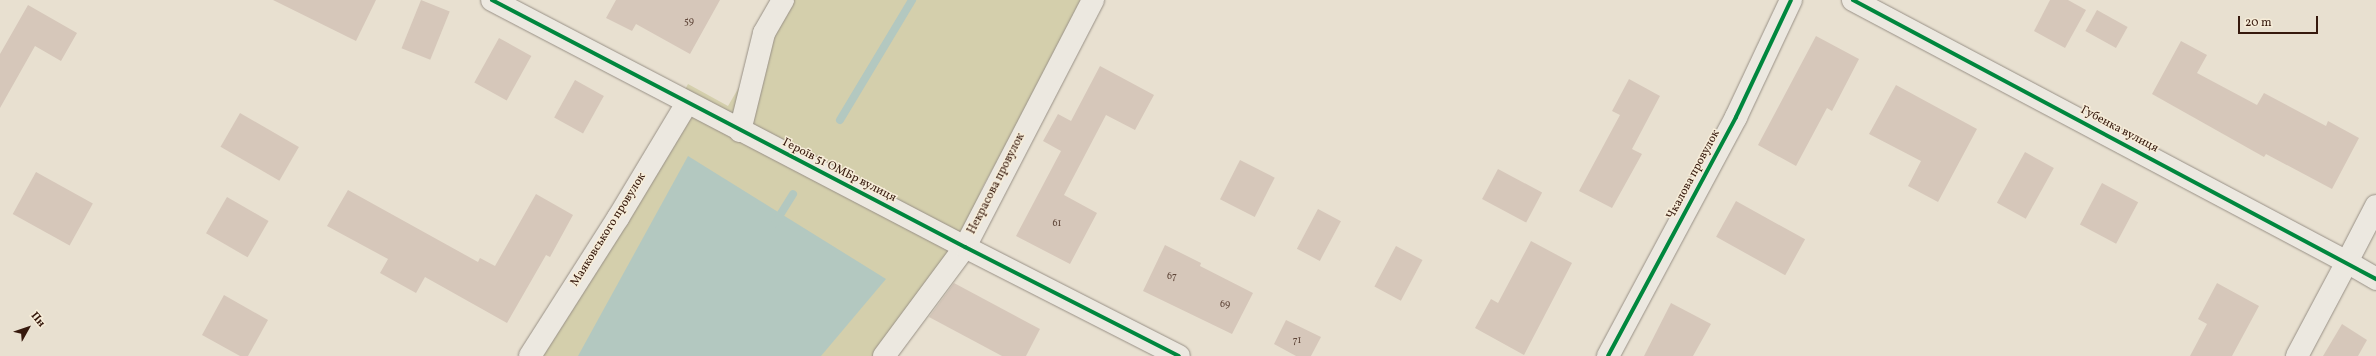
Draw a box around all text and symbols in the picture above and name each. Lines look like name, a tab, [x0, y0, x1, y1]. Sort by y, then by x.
scale bar	[2240, 8, 2320, 34]
text: 20 m	[2245, 15, 2272, 31]
house number: 59	[684, 16, 694, 28]
street label: Губенка вулиця	[2078, 103, 2160, 157]
street label: Чкалова провулок	[1664, 128, 1724, 222]
street label: Некрасова провулок	[965, 131, 1029, 237]
street label: Героїв 51 ОМБр вулиця	[780, 136, 898, 206]
street label: Маяковського провулок	[568, 171, 650, 289]
house number: 61	[1053, 218, 1061, 230]
house number: 67	[1167, 271, 1177, 283]
house number: 69	[1220, 299, 1230, 311]
north arrow	[8, 308, 48, 348]
text: Пн	[27, 309, 48, 331]
house number: 71	[1293, 335, 1301, 347]

